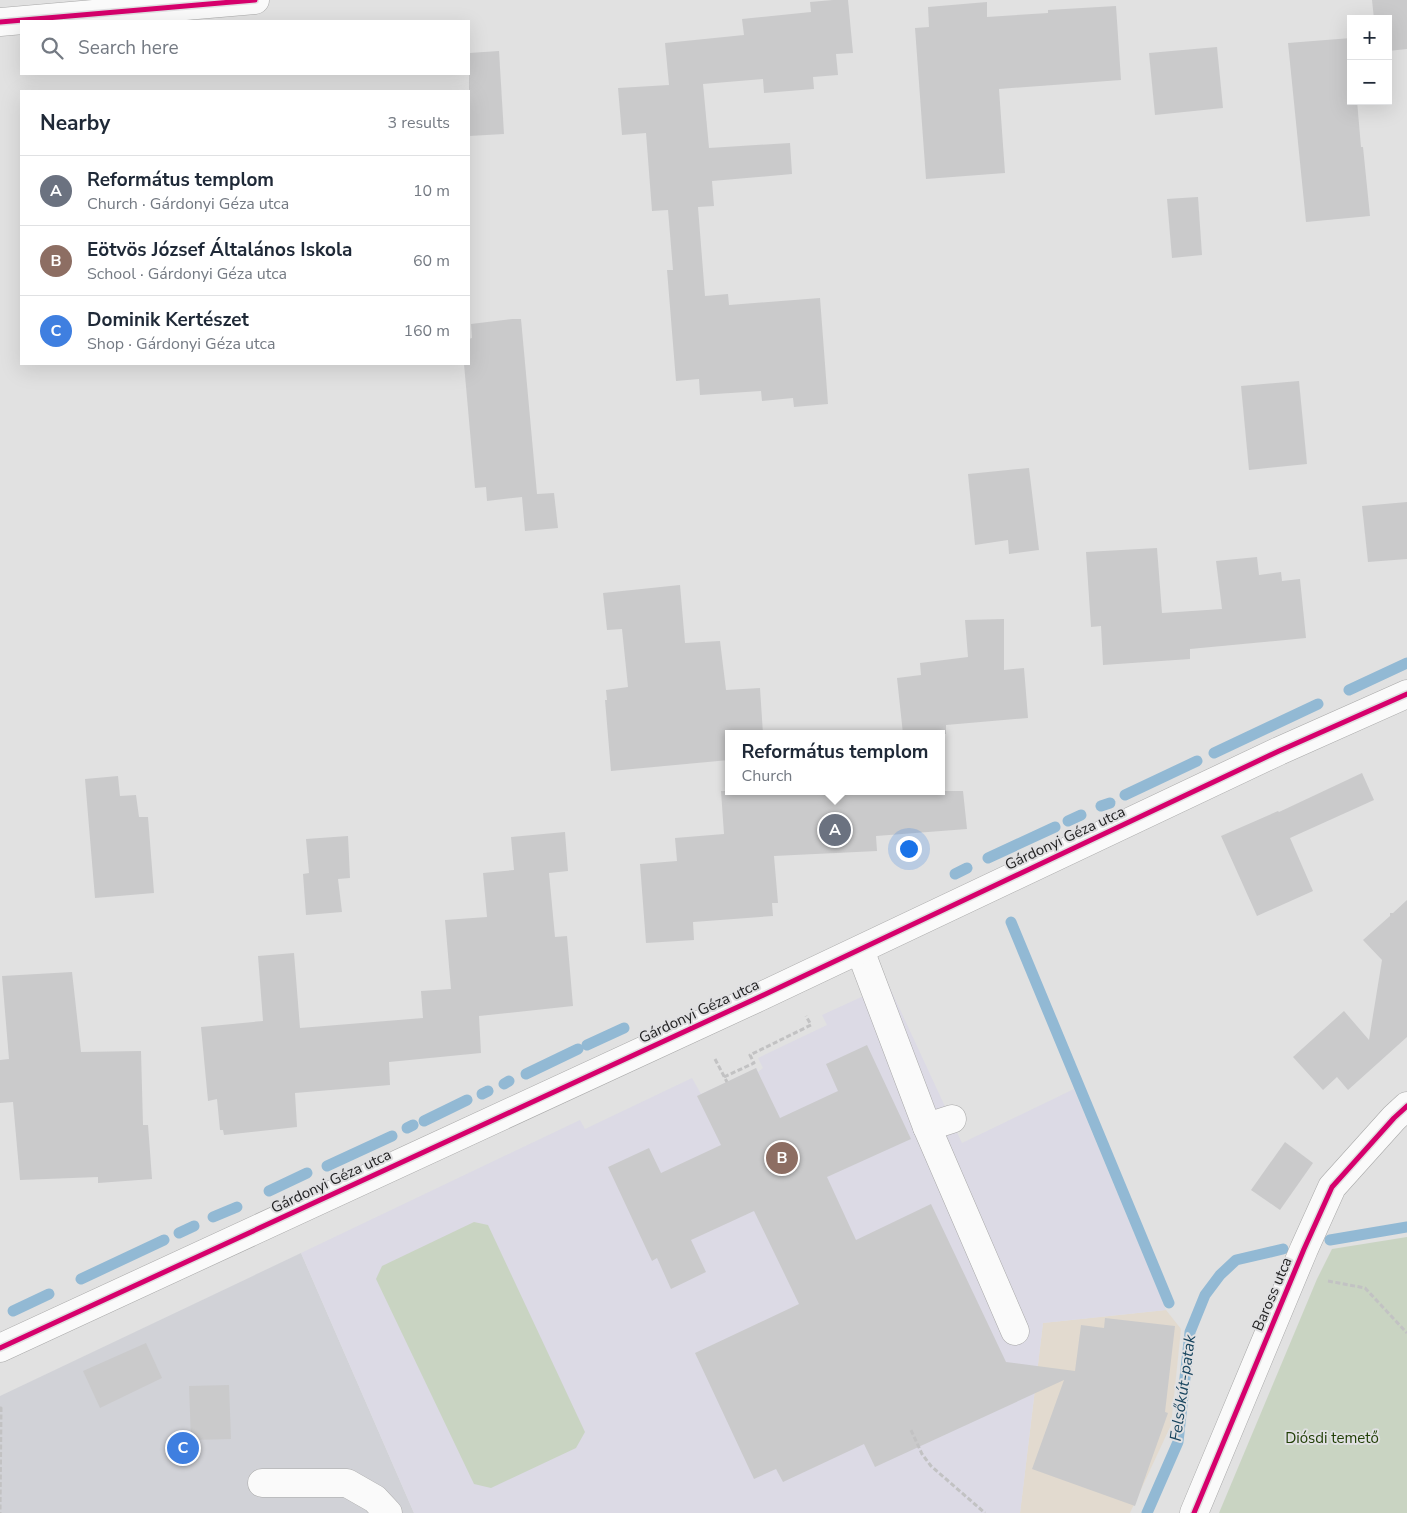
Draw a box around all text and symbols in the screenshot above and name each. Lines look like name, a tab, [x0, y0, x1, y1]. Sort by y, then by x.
map controls	[1347, 15, 1392, 105]
button: +	[1347, 15, 1392, 60]
search box	[20, 20, 470, 75]
icon: search	[38, 34, 66, 62]
text: Search here	[78, 35, 179, 61]
button: −	[1347, 60, 1392, 105]
text: Nearby	[40, 109, 110, 137]
text: 3 results	[388, 112, 450, 134]
text: Református templom	[87, 167, 274, 193]
text: A	[50, 180, 62, 202]
text: 10 m	[413, 180, 450, 202]
text: Church · Gárdonyi Géza utca	[87, 193, 289, 215]
text: Eötvös József Általános Iskola	[87, 237, 352, 263]
text: B	[50, 250, 62, 272]
text: 60 m	[413, 250, 450, 272]
text: School · Gárdonyi Géza utca	[87, 263, 287, 285]
text: Dominik Kertészet	[87, 307, 249, 333]
text: C	[51, 320, 61, 342]
text: 160 m	[403, 320, 450, 342]
text: Shop · Gárdonyi Géza utca	[87, 333, 275, 355]
popup	[725, 730, 945, 795]
text: Református templom	[742, 739, 929, 765]
text: Church	[742, 765, 792, 787]
street label: Gárdonyi Géza utca	[1002, 801, 1128, 875]
pin: A	[819, 811, 851, 849]
your location	[896, 836, 922, 862]
street label: Gárdonyi Géza utca	[636, 974, 762, 1048]
pin: B	[766, 1139, 798, 1177]
street label: Gárdonyi Géza utca	[268, 1144, 394, 1218]
street label: Baross utca	[1247, 1254, 1297, 1334]
water label: Felsőkút-patak	[1165, 1332, 1201, 1443]
park label: Diósdi temető	[1285, 1428, 1379, 1448]
pin: C	[167, 1429, 199, 1467]

